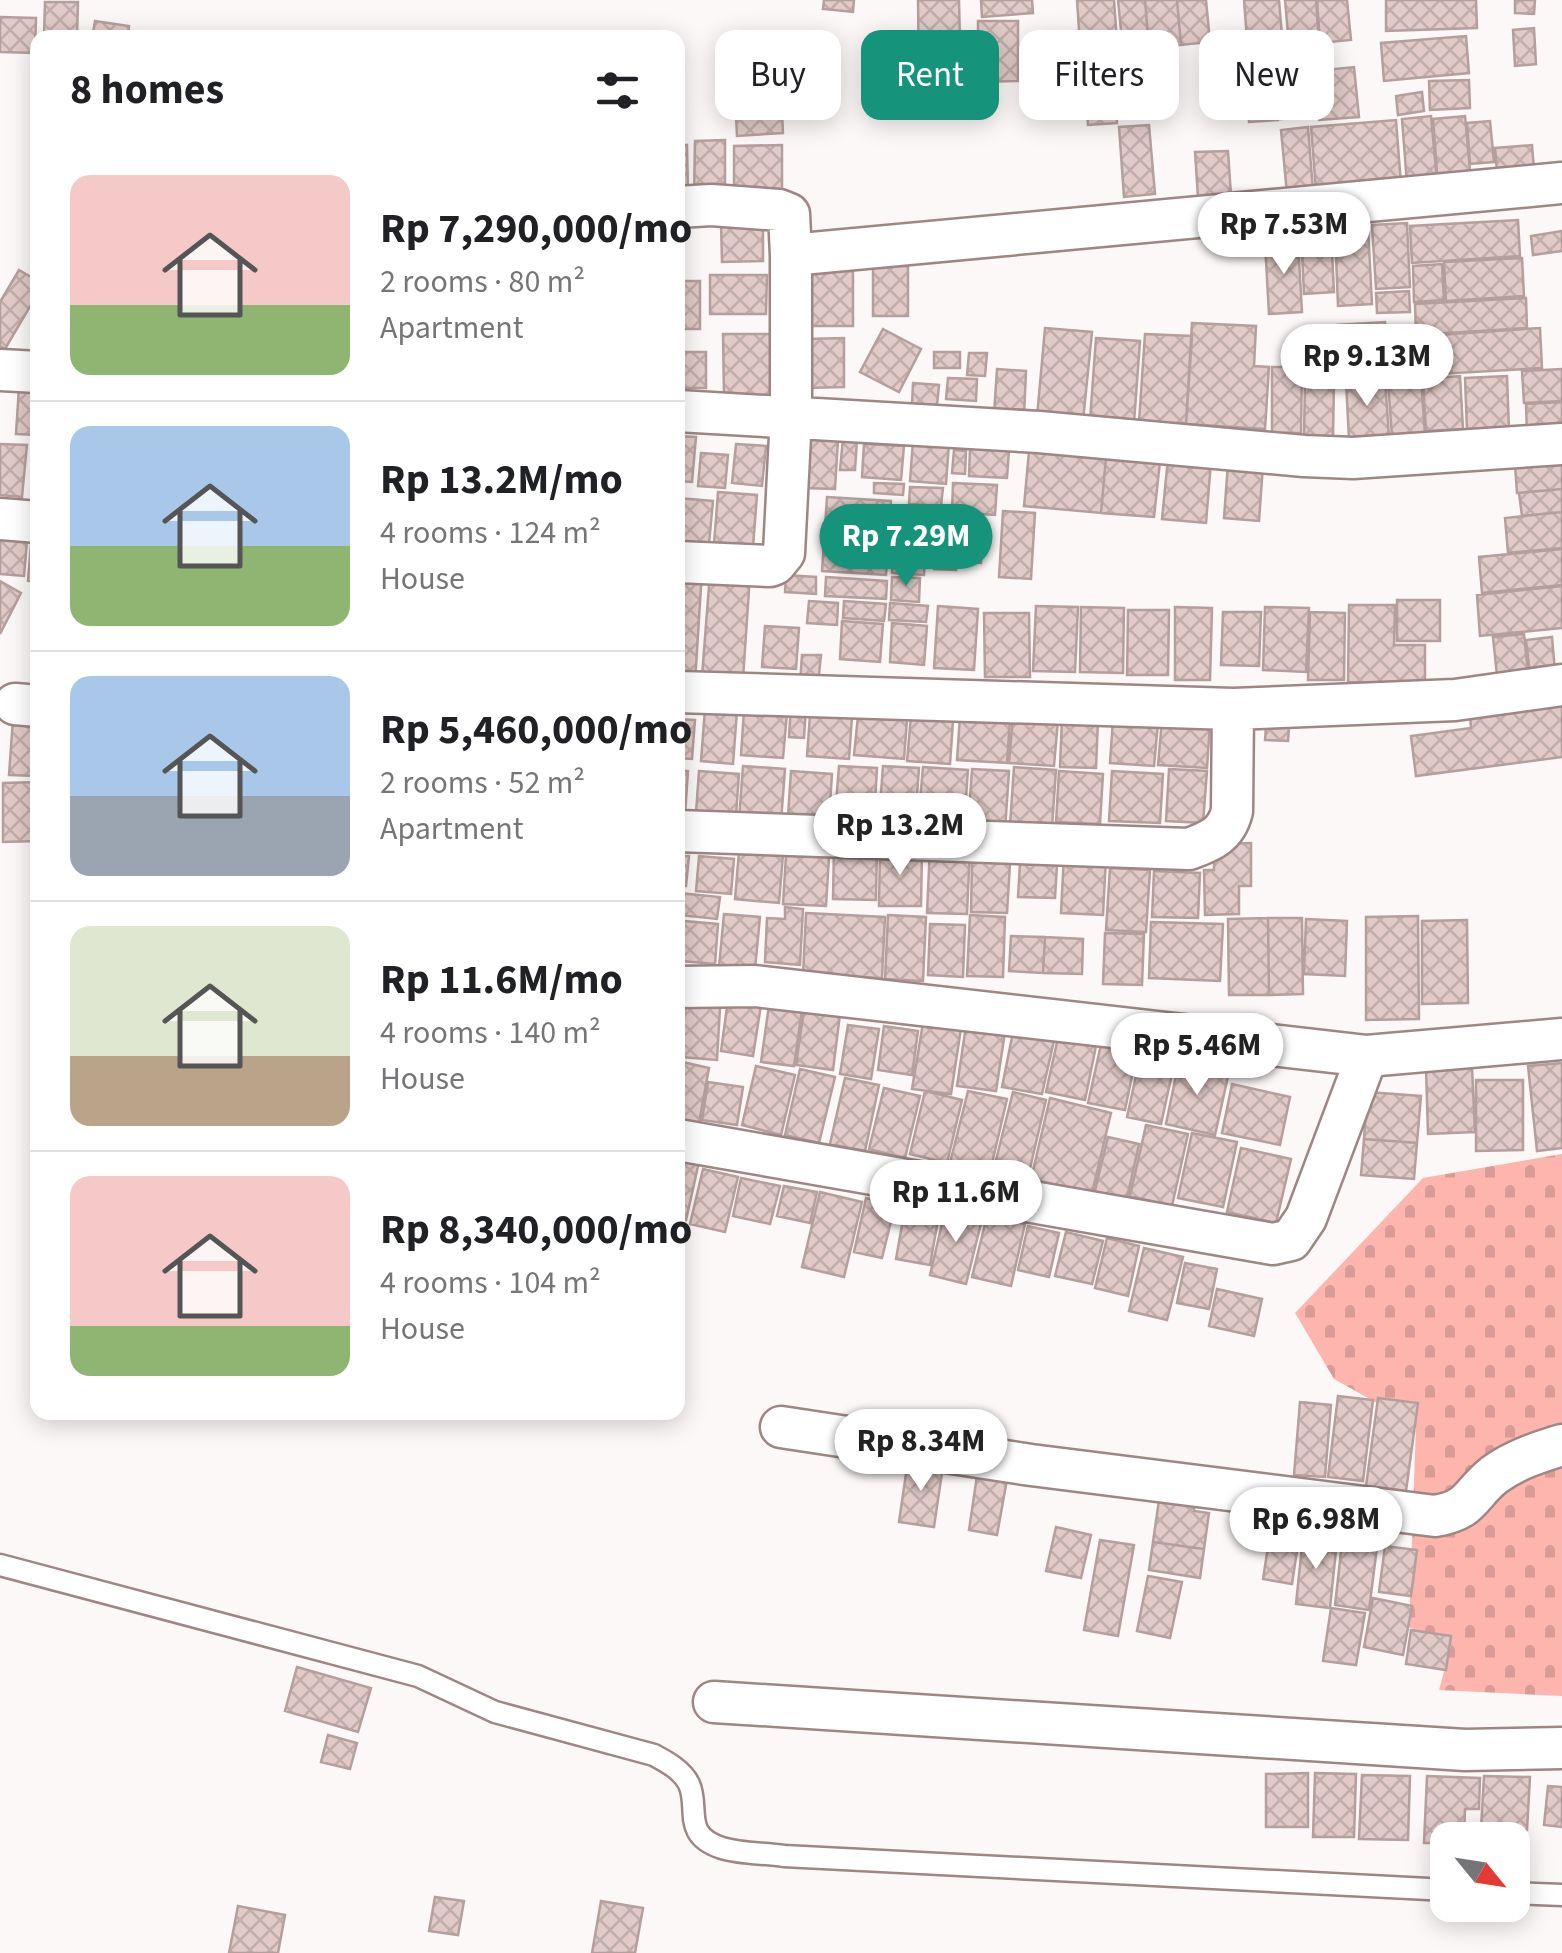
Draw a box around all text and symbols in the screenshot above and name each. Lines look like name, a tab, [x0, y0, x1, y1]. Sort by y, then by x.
chip: Buy	[715, 30, 841, 120]
chip: Rent	[861, 30, 999, 120]
chip: Filters	[1019, 30, 1179, 120]
chip: New	[1199, 30, 1334, 120]
text: 8 homes	[70, 60, 224, 120]
icon: filters	[590, 63, 645, 118]
pin: Rp 7.53M	[1181, 192, 1387, 277]
text: Rp 7,290,000/mo	[380, 199, 692, 259]
text: Rp 7.53M	[1219, 201, 1349, 247]
icon: home	[150, 215, 270, 335]
text: 2 rooms · 80 m²	[380, 259, 585, 305]
text: Apartment	[380, 305, 523, 351]
pin: Rp 9.13M	[1264, 324, 1470, 409]
text: Rp 9.13M	[1302, 333, 1432, 379]
text: Rp 13.2M/mo	[380, 450, 623, 510]
icon: home	[150, 466, 270, 586]
pin: Rp 7.29M	[803, 504, 1009, 589]
text: 4 rooms · 124 m²	[380, 510, 601, 556]
text: Rp 7.29M	[841, 513, 971, 559]
text: House	[380, 556, 465, 602]
text: Rp 5,460,000/mo	[380, 700, 692, 760]
icon: home	[150, 716, 270, 836]
text: 2 rooms · 52 m²	[380, 760, 585, 806]
pin: Rp 13.2M	[797, 793, 1003, 878]
text: Rp 13.2M	[835, 802, 965, 848]
text: Apartment	[380, 806, 523, 852]
text: Rp 11.6M/mo	[380, 950, 623, 1010]
icon: home	[150, 966, 270, 1086]
text: 4 rooms · 140 m²	[380, 1010, 601, 1056]
pin: Rp 5.46M	[1094, 1013, 1300, 1098]
text: Rp 5.46M	[1132, 1022, 1262, 1068]
text: House	[380, 1056, 465, 1102]
pin: Rp 11.6M	[853, 1160, 1059, 1245]
text: Rp 11.6M	[891, 1169, 1021, 1215]
text: Rp 8,340,000/mo	[380, 1200, 692, 1260]
icon: home	[150, 1216, 270, 1336]
text: 4 rooms · 104 m²	[380, 1260, 601, 1306]
text: House	[380, 1306, 465, 1352]
pin: Rp 8.34M	[818, 1409, 1024, 1494]
text: Rp 8.34M	[856, 1418, 986, 1464]
pin: Rp 6.98M	[1213, 1487, 1419, 1572]
text: Rp 6.98M	[1251, 1496, 1381, 1542]
north arrow	[1430, 1822, 1530, 1922]
map controls	[1430, 1822, 1530, 1922]

